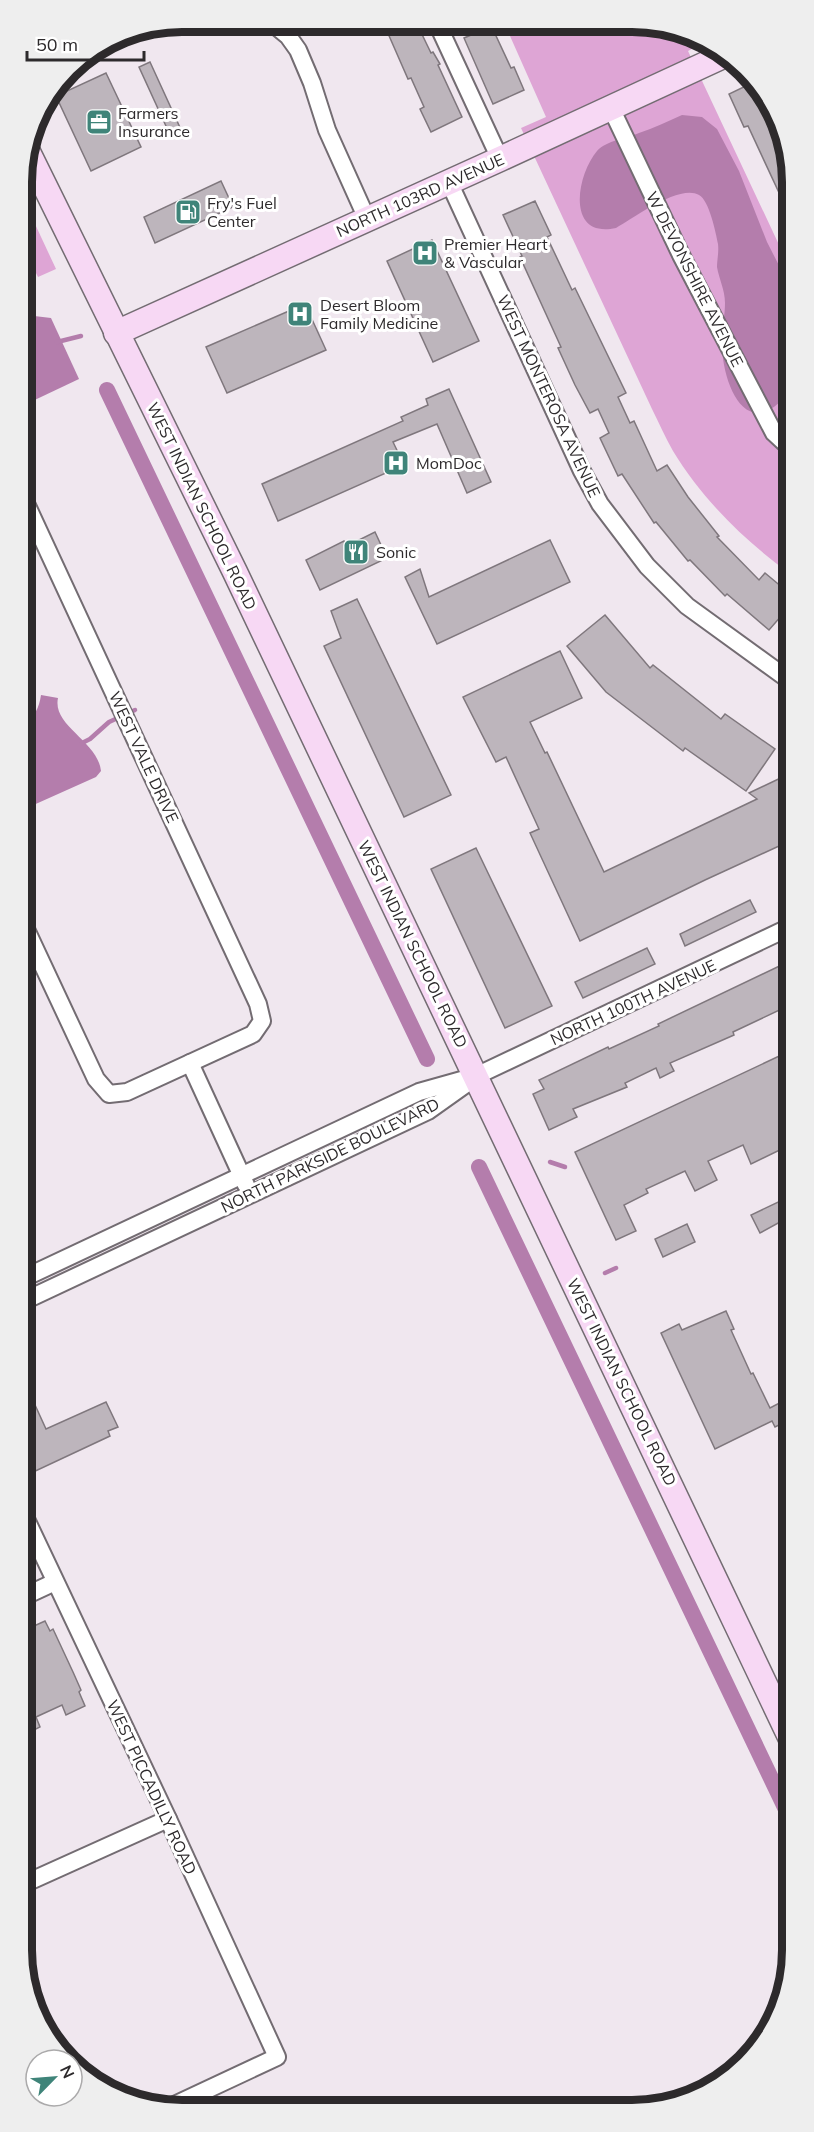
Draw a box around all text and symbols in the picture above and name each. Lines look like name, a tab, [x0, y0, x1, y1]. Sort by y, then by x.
scale bar	[27, 24, 144, 62]
text: 50 m	[36, 33, 78, 56]
place label: Farmers Insurance	[118, 103, 190, 141]
office icon: Farmers Insurance	[84, 107, 114, 137]
street label: NORTH 103RD AVENUE	[333, 149, 507, 241]
street label: W DEVONSHIRE AVENUE	[642, 188, 748, 370]
place label: Fry's Fuel Center	[207, 193, 277, 231]
fuel station icon: Fry's Fuel Center	[173, 197, 203, 227]
place label: Premier Heart & Vascular	[444, 234, 548, 272]
hospital icon: Premier Heart & Vascular	[410, 238, 440, 268]
street label: WEST MONTEROSA AVENUE	[493, 291, 605, 501]
place label: Desert Bloom Family Medicine	[320, 295, 438, 333]
hospital icon: Desert Bloom Family Medicine	[285, 299, 315, 329]
street label: WEST INDIAN SCHOOL ROAD	[143, 399, 261, 613]
hospital icon: MomDoc	[381, 448, 411, 478]
place label: MomDoc	[416, 453, 482, 473]
restaurant icon: Sonic	[341, 537, 371, 567]
place label: Sonic	[376, 542, 416, 562]
street label: WEST VALE DRIVE	[105, 688, 183, 826]
street label: WEST INDIAN SCHOOL ROAD	[354, 837, 472, 1051]
street label: NORTH 100TH AVENUE	[547, 955, 719, 1049]
street label: NORTH PARKSIDE BOULEVARD	[217, 1093, 443, 1217]
street label: WEST INDIAN SCHOOL ROAD	[563, 1275, 681, 1489]
street label: WEST PICCADILLY ROAD	[103, 1696, 201, 1878]
north arrow	[24, 2048, 84, 2108]
text: N	[56, 2062, 79, 2081]

